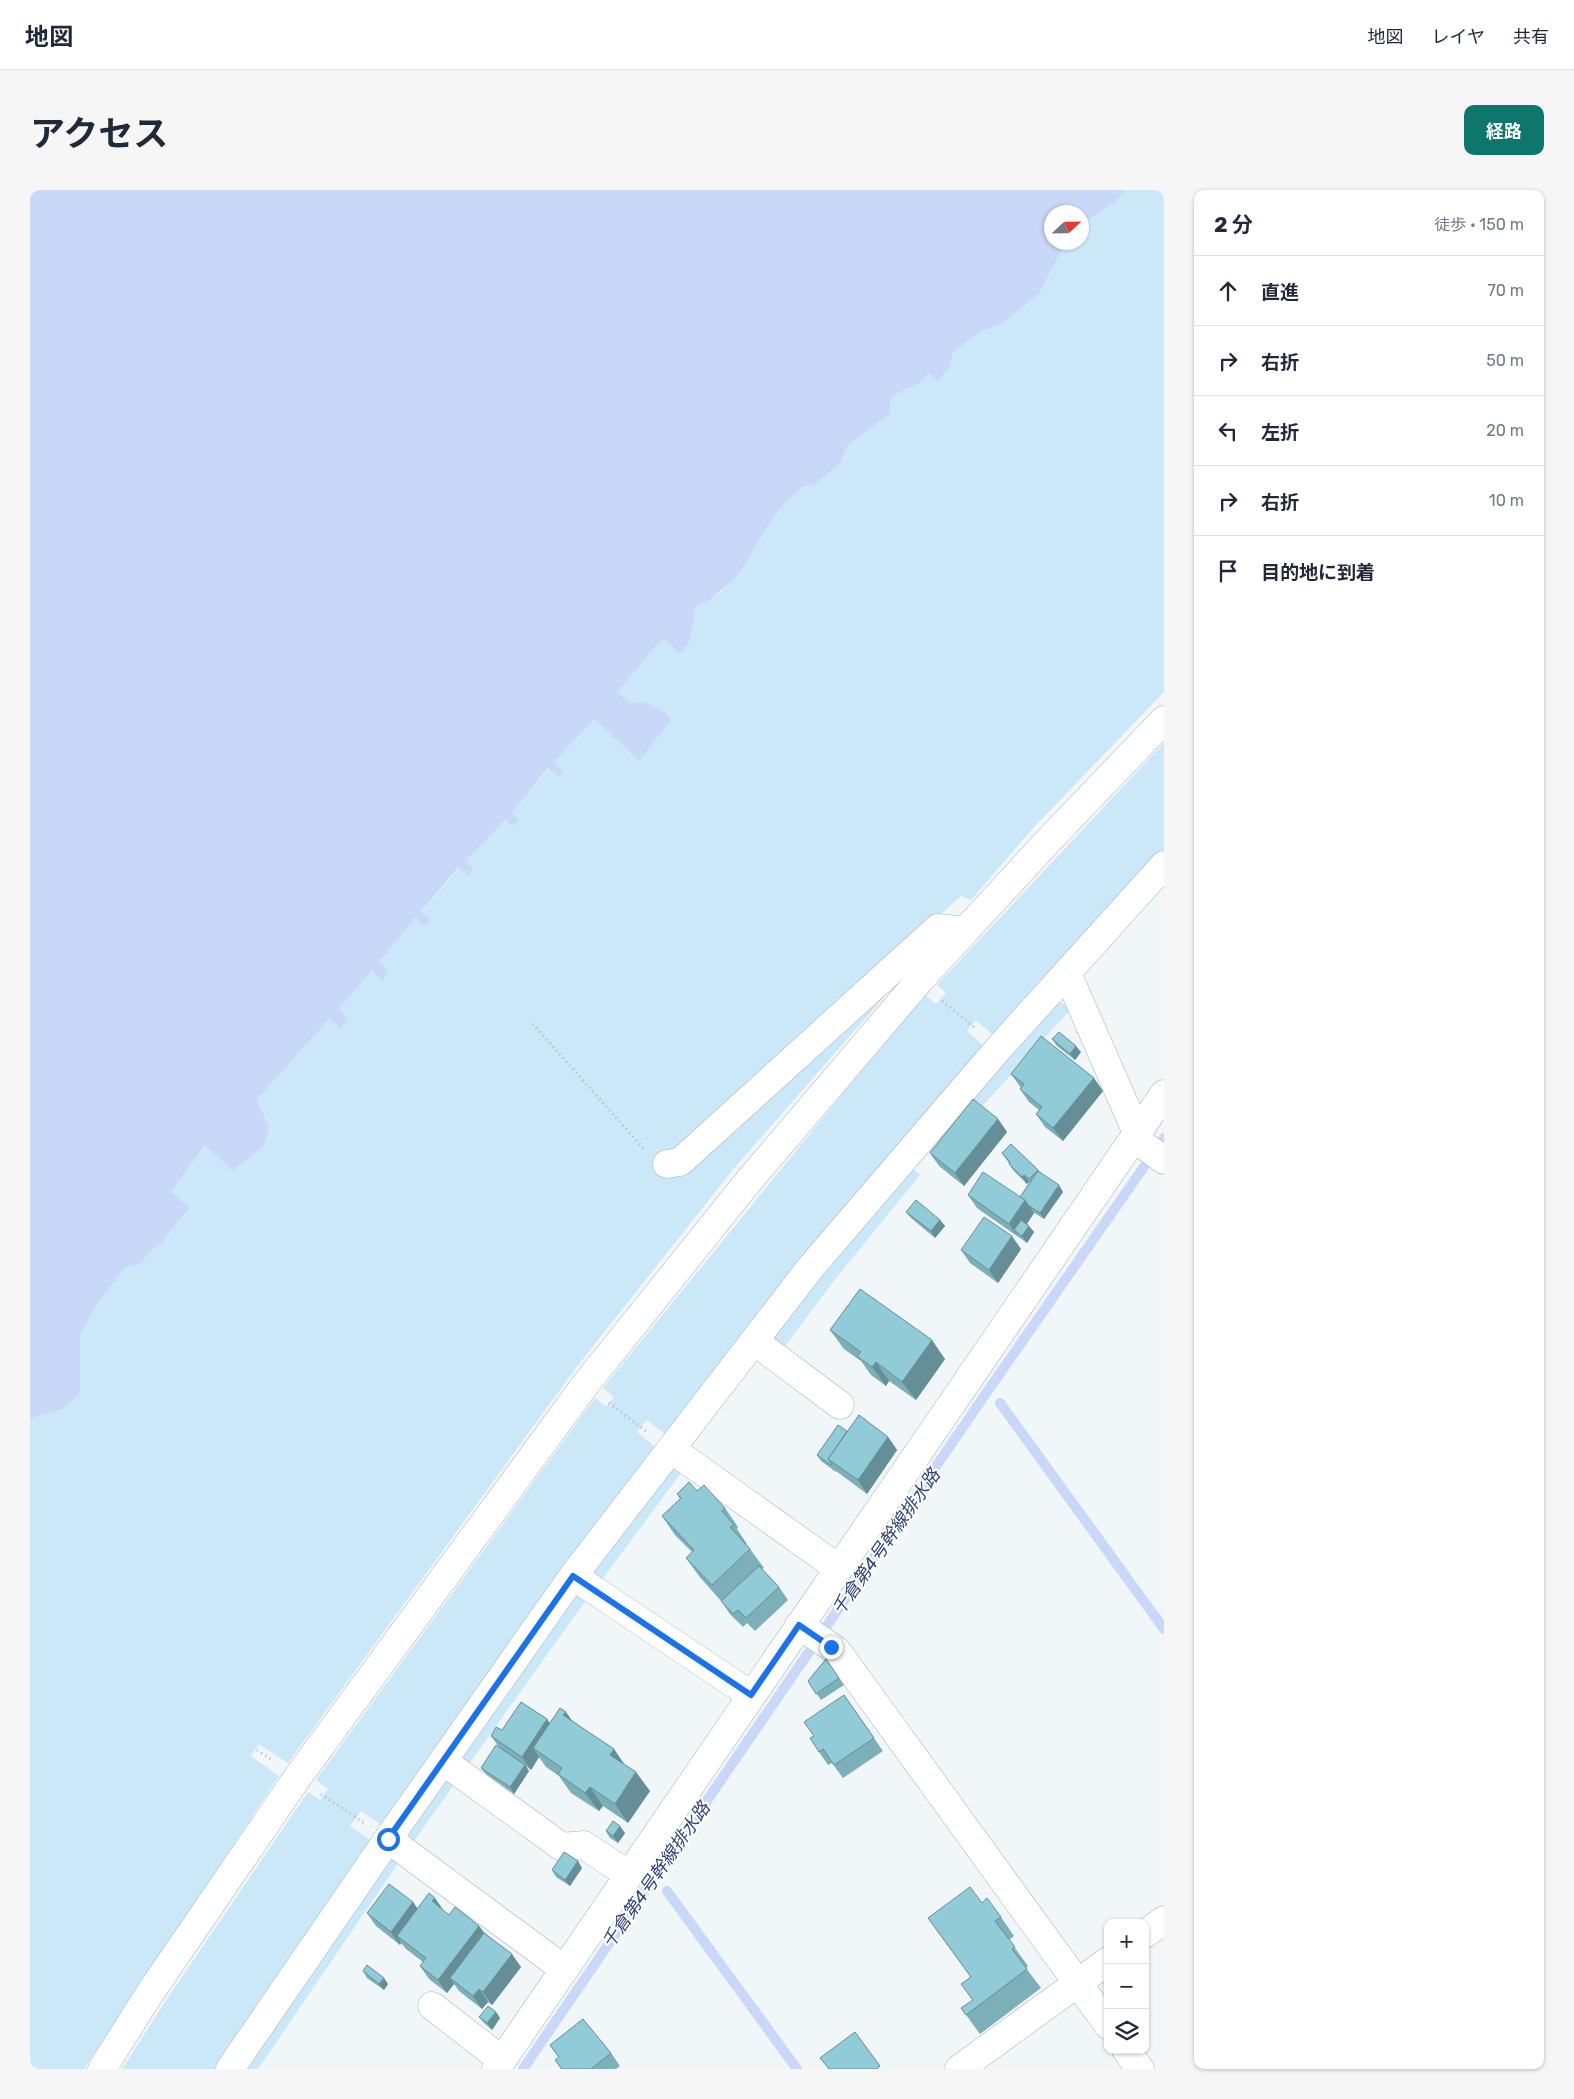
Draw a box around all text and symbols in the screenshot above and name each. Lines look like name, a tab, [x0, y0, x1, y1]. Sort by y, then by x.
text: 地図	[25, 23, 73, 51]
text: 地図	[1368, 26, 1404, 48]
text: レイヤ	[1432, 26, 1485, 48]
text: 共有	[1513, 26, 1549, 48]
button: 経路	[1464, 105, 1544, 155]
text: アクセス	[30, 113, 168, 155]
north arrow	[1044, 205, 1089, 250]
text: 2 分	[1214, 212, 1253, 237]
text: 徒歩 · 150 m	[1434, 215, 1524, 234]
icon: ahead	[1214, 277, 1242, 305]
text: 直進	[1261, 281, 1299, 304]
text: 70 m	[1487, 281, 1524, 300]
icon: right	[1214, 347, 1242, 375]
text: 右折	[1261, 351, 1299, 374]
text: 50 m	[1486, 351, 1524, 370]
icon: left	[1214, 417, 1242, 445]
text: 左折	[1261, 421, 1299, 444]
text: 20 m	[1486, 421, 1524, 440]
icon: right	[1214, 487, 1242, 515]
text: 右折	[1261, 491, 1299, 514]
text: 10 m	[1489, 491, 1524, 510]
icon: arrive	[1214, 557, 1242, 585]
text: 目的地に到着	[1261, 561, 1375, 584]
water label: 千倉第4号幹線排水路	[827, 1463, 946, 1619]
route end	[820, 1636, 843, 1659]
water label: 千倉第4号幹線排水路	[597, 1796, 716, 1952]
route start	[377, 1828, 400, 1851]
map controls	[1104, 1919, 1149, 2054]
button: +	[1104, 1919, 1149, 1964]
button: −	[1104, 1964, 1149, 2009]
button: layers	[1104, 2009, 1149, 2054]

